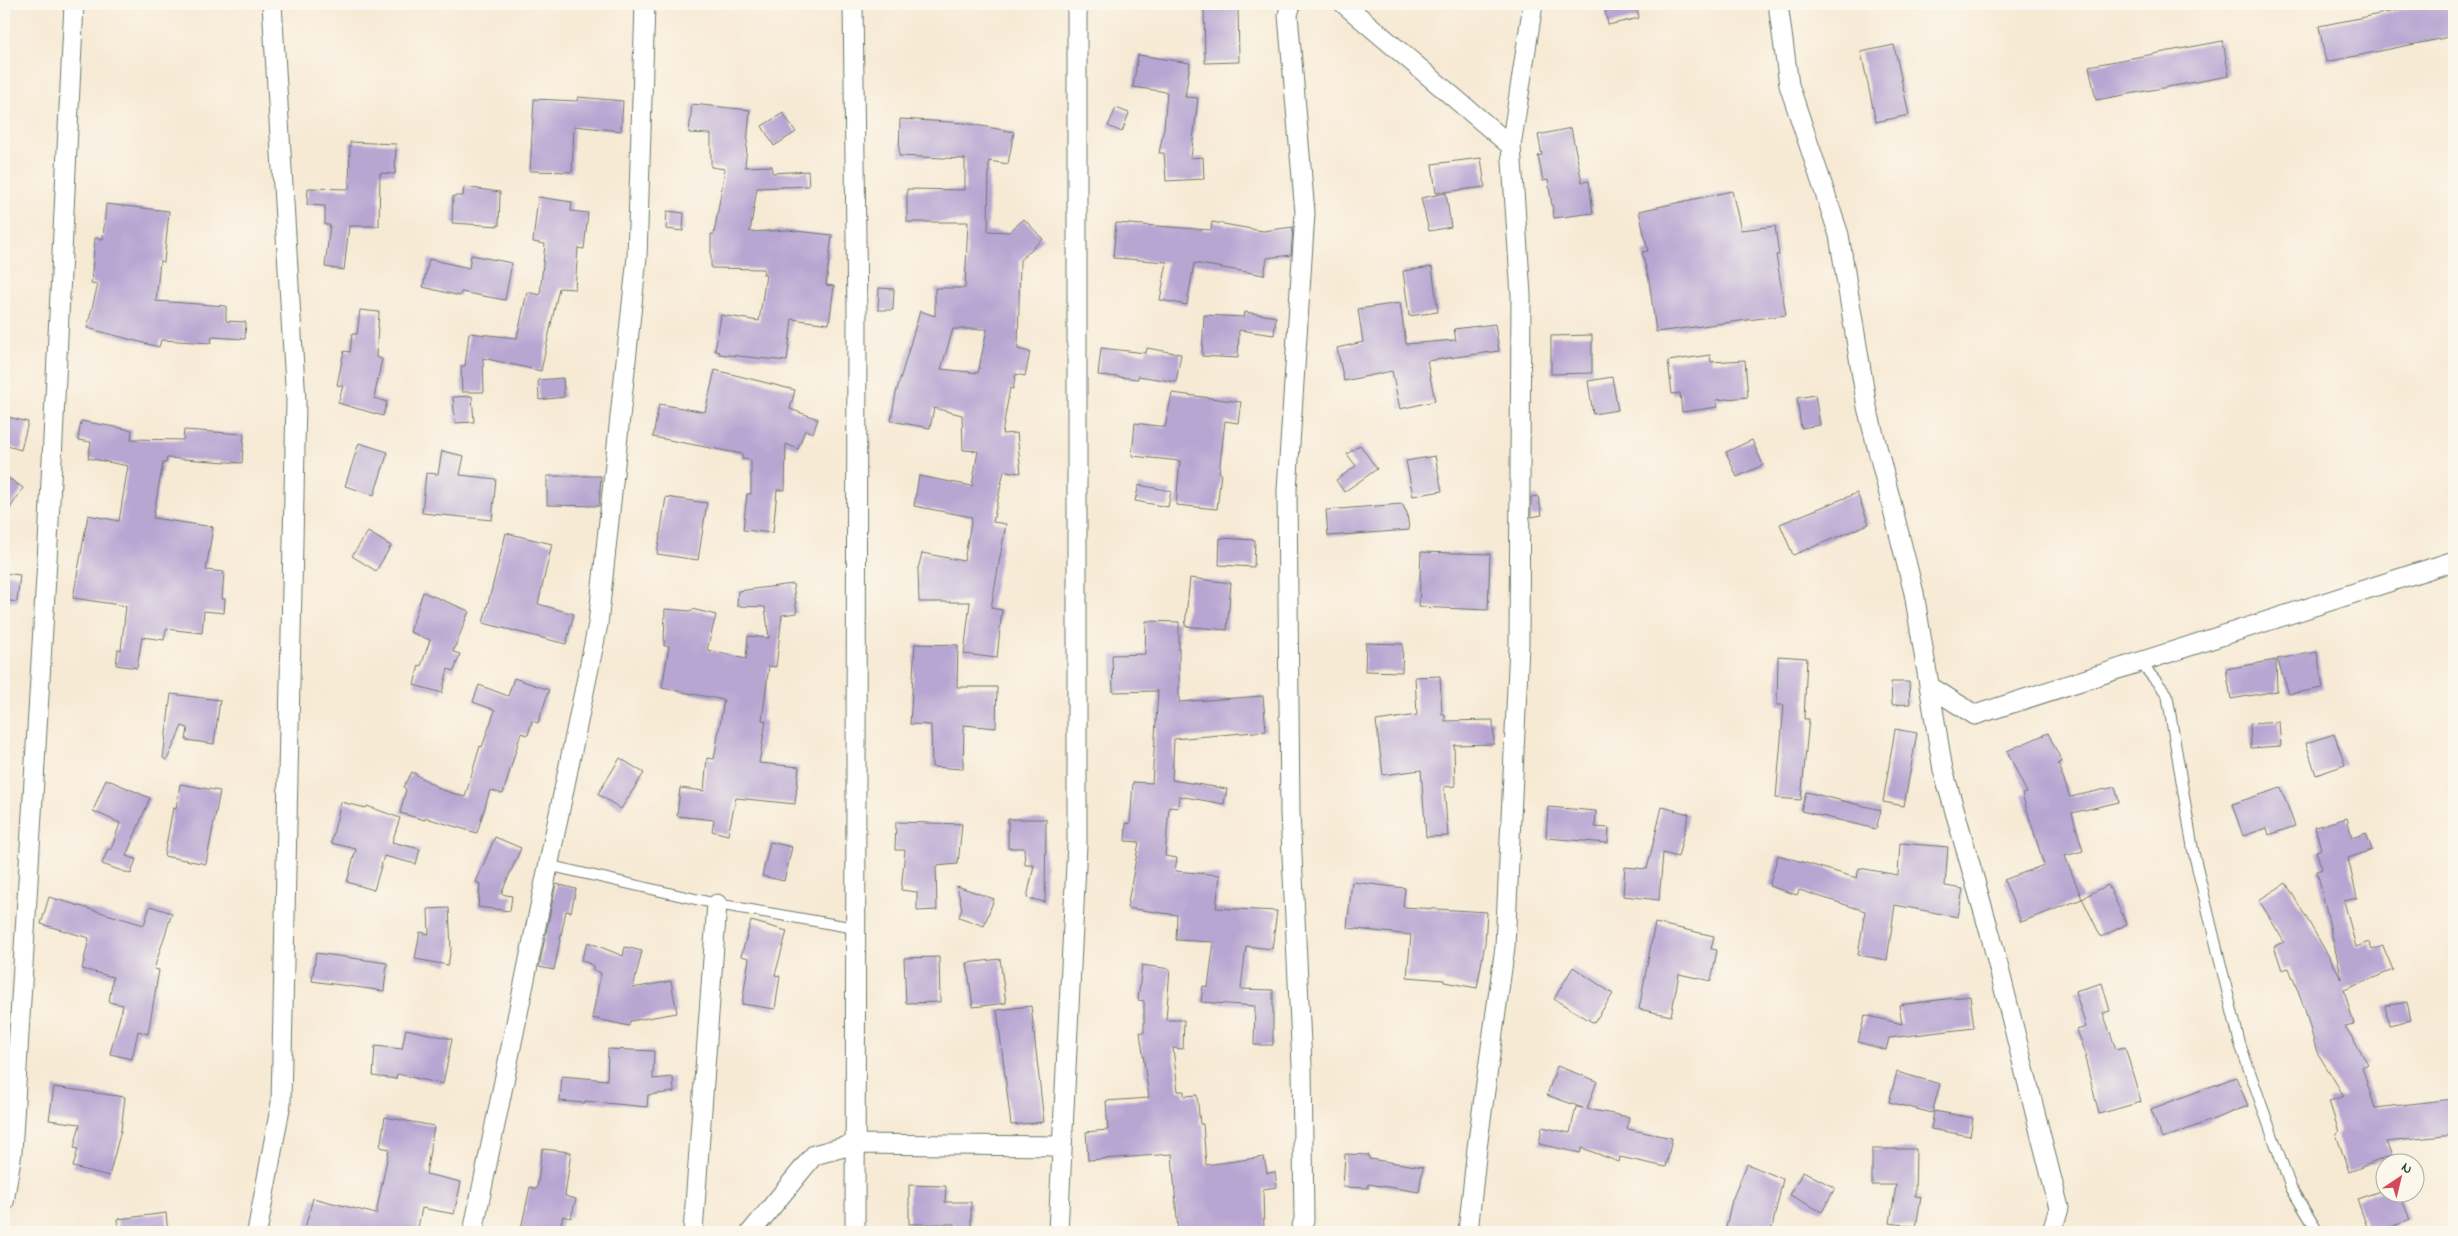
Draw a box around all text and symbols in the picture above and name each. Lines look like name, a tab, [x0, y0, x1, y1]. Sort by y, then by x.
north arrow	[2376, 1154, 2426, 1204]
text: N	[2397, 1157, 2416, 1180]

